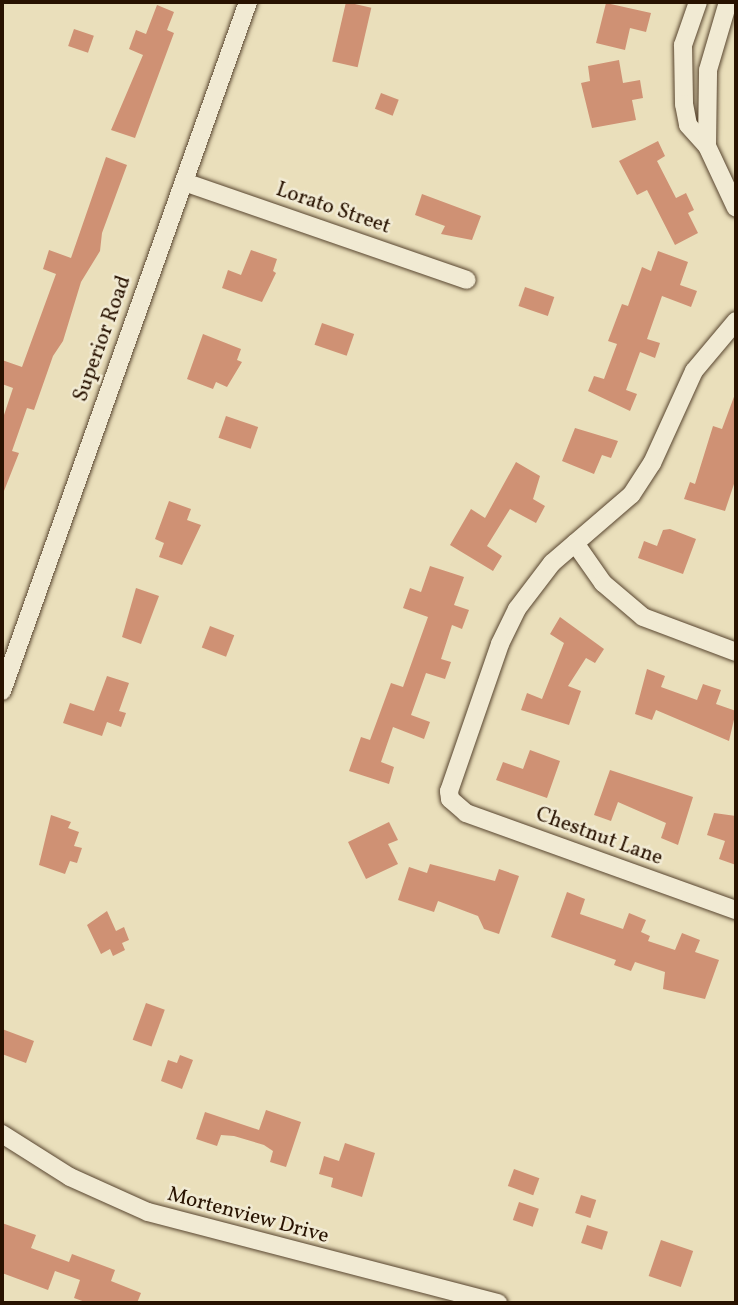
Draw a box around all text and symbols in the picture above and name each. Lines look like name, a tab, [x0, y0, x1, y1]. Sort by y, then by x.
street label: Lorato Street	[272, 178, 394, 240]
street label: Superior Road	[69, 273, 137, 405]
street label: Chestnut Lane	[532, 802, 666, 872]
street label: Mortenview Drive	[164, 1182, 332, 1250]

